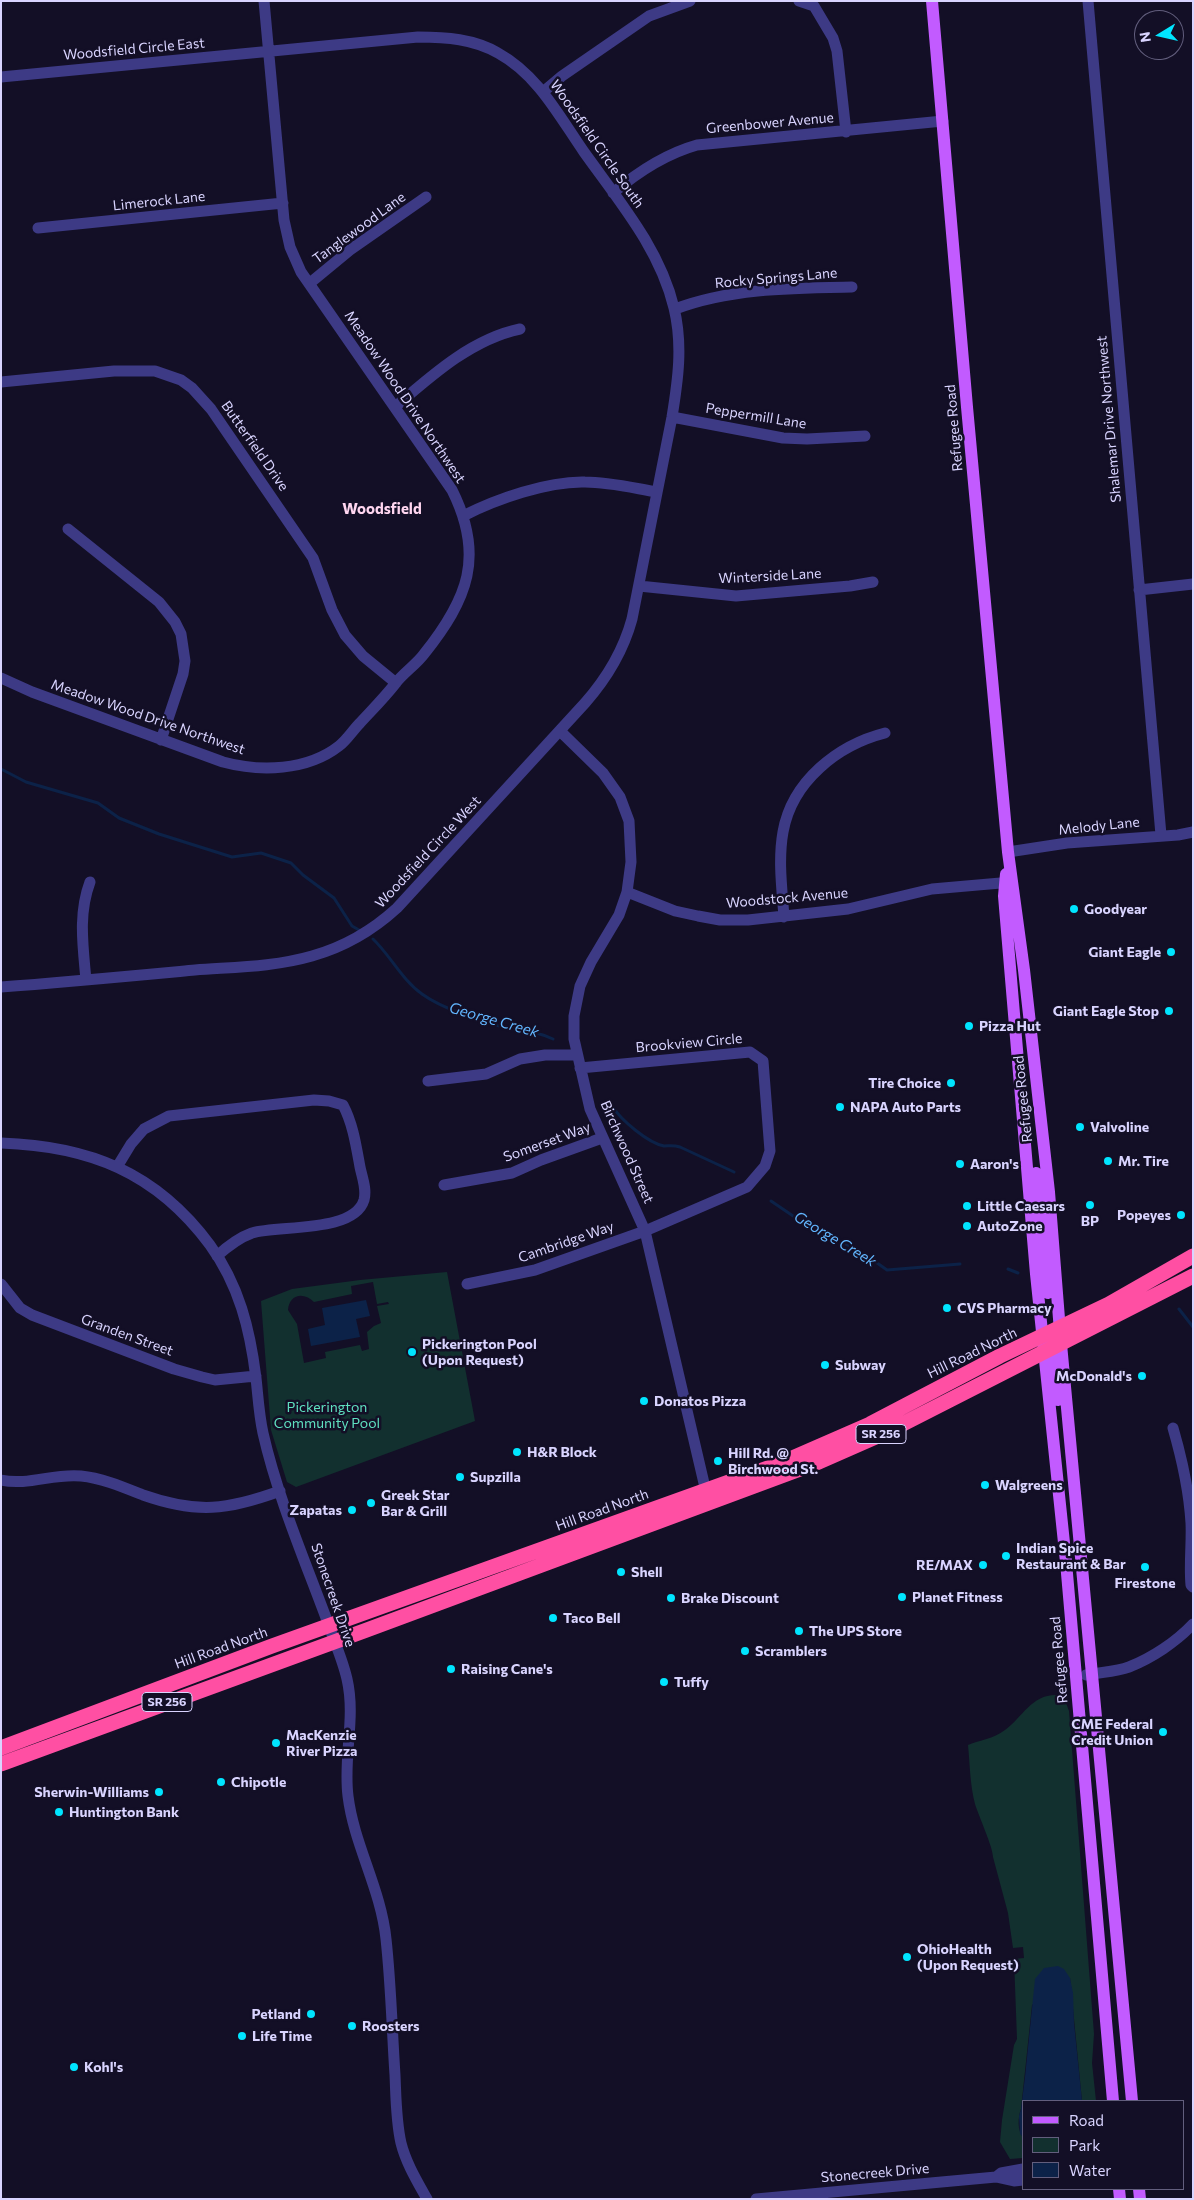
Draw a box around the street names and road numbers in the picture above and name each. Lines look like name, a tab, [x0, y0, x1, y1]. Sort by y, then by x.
street label: Woodsfield Circle East	[62, 34, 206, 64]
street label: Woodsfield Circle South	[546, 77, 648, 211]
street label: Greenbower Avenue	[705, 109, 835, 137]
street label: Limerock Lane	[112, 188, 206, 214]
street label: Tanglewood Lane	[309, 189, 409, 267]
street label: Rocky Springs Lane	[714, 264, 838, 292]
street label: Meadow Wood Drive Northwest	[341, 308, 469, 486]
street label: Shalemar Drive Northwest	[1093, 335, 1125, 503]
street label: Refugee Road	[942, 384, 966, 472]
street label: Butterfield Drive	[218, 398, 292, 494]
street label: Peppermill Lane	[704, 400, 808, 432]
street label: Winterside Lane	[718, 565, 822, 587]
street label: Meadow Wood Drive Northwest	[49, 676, 247, 758]
street label: Woodsfield Circle West	[372, 792, 484, 912]
street label: Melody Lane	[1058, 813, 1140, 839]
street label: Woodstock Avenue	[725, 884, 849, 912]
street label: Brookview Circle	[635, 1030, 743, 1056]
street label: Refugee Road	[1010, 1055, 1036, 1143]
street label: Birchwood Street	[597, 1098, 657, 1206]
street label: Somerset Way	[501, 1118, 593, 1166]
street label: Cambridge Way	[516, 1218, 616, 1266]
street label: Granden Street	[79, 1311, 175, 1359]
street label: Hill Road North	[924, 1324, 1020, 1382]
road number: SR 256	[856, 1425, 906, 1444]
street label: Hill Road North	[553, 1485, 651, 1535]
street label: Stonecreek Drive	[307, 1541, 359, 1649]
street label: Refugee Road	[1047, 1616, 1071, 1704]
street label: Hill Road North	[172, 1623, 270, 1673]
road number: SR 256	[142, 1692, 192, 1711]
street label: Stonecreek Drive	[820, 2160, 930, 2186]

